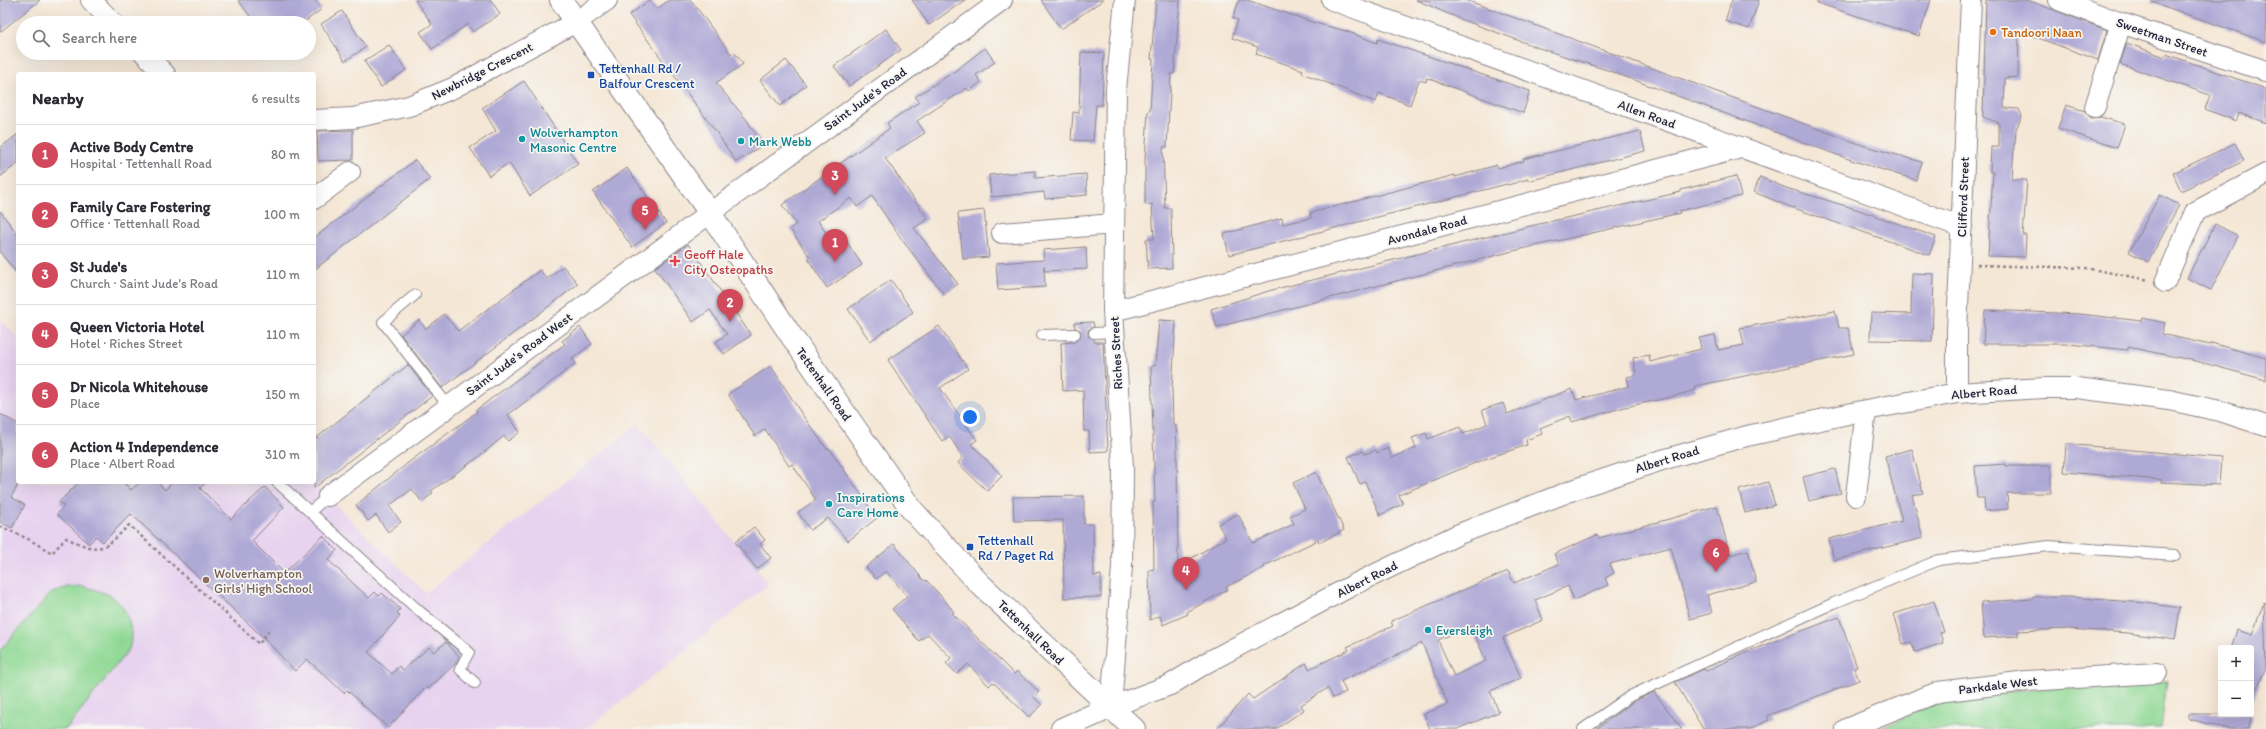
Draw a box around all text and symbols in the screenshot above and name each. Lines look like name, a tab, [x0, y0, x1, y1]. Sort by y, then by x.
street label: Sweetman Street	[2114, 14, 2210, 60]
search box	[16, 16, 316, 60]
place label: Tandoori Naan	[2001, 25, 2083, 40]
icon: search	[30, 27, 52, 49]
marker: Tandoori Naan	[1988, 27, 1998, 37]
text: Search here	[62, 29, 137, 47]
street label: Newbridge Crescent	[429, 39, 535, 103]
place label: Tettenhall Rd / Balfour Crescent	[599, 61, 695, 91]
street label: Saint Jude's Road	[821, 64, 909, 134]
marker: Tettenhall Rd / Balfour Crescent	[586, 70, 596, 80]
text: Nearby	[32, 88, 84, 108]
text: 6 results	[252, 91, 300, 106]
street label: Allen Road	[1616, 97, 1678, 131]
place label: Wolverhampton Masonic Centre	[530, 125, 618, 155]
marker: Wolverhampton Masonic Centre	[517, 134, 527, 144]
place label: Mark Webb	[749, 134, 812, 149]
marker: Mark Webb	[736, 136, 746, 146]
text: Active Body Centre	[70, 138, 193, 156]
text: 1	[42, 147, 48, 162]
text: 80 m	[271, 147, 300, 162]
text: Hospital · Tettenhall Road	[70, 156, 212, 171]
street label: Clifford Street	[1954, 156, 1972, 238]
pin: 3	[822, 162, 848, 195]
pin: 5	[632, 197, 658, 230]
text: Family Care Fostering	[70, 198, 211, 216]
text: 2	[42, 207, 48, 222]
text: 100 m	[264, 207, 300, 222]
street label: Avondale Road	[1386, 212, 1468, 248]
text: Office · Tettenhall Road	[70, 216, 200, 231]
pin: 1	[822, 229, 848, 262]
place label: Geoff Hale City Osteopaths	[684, 247, 774, 277]
marker: Geoff Hale City Osteopaths	[669, 255, 681, 267]
text: St Jude's	[70, 258, 127, 276]
text: 3	[41, 267, 49, 282]
text: 110 m	[266, 267, 300, 282]
text: Church · Saint Jude's Road	[70, 276, 218, 291]
pin: 2	[717, 289, 743, 322]
street label: Saint Jude's Road West	[463, 309, 575, 399]
street label: Riches Street	[1107, 316, 1125, 390]
text: Queen Victoria Hotel	[70, 318, 204, 336]
text: 4	[41, 327, 49, 342]
text: 110 m	[266, 327, 300, 342]
text: Hotel · Riches Street	[70, 336, 183, 351]
street label: Tettenhall Road	[793, 344, 855, 424]
text: Dr Nicola Whitehouse	[70, 378, 208, 396]
street label: Albert Road	[1950, 382, 2018, 402]
text: 5	[42, 387, 48, 402]
text: 150 m	[265, 387, 300, 402]
text: Place	[70, 396, 100, 411]
your location	[960, 407, 980, 427]
text: Action 4 Independence	[70, 438, 219, 456]
street label: Albert Road	[1633, 442, 1701, 476]
text: 6	[42, 447, 48, 462]
text: 310 m	[265, 447, 300, 462]
text: Place · Albert Road	[70, 456, 175, 471]
place label: Inspirations Care Home	[837, 490, 905, 520]
marker: Inspirations Care Home	[824, 499, 834, 509]
place label: Tettenhall Rd / Paget Rd	[978, 533, 1054, 563]
pin: 6	[1703, 539, 1729, 572]
marker: Tettenhall Rd / Paget Rd	[965, 542, 975, 552]
pin: 4	[1173, 557, 1199, 590]
street label: Albert Road	[1334, 557, 1400, 601]
place label: Wolverhampton Girls' High School	[214, 566, 313, 596]
marker: Wolverhampton Girls' High School	[201, 575, 211, 585]
street label: Tettenhall Road	[995, 597, 1067, 667]
place label: Eversleigh	[1436, 623, 1493, 638]
marker: Eversleigh	[1423, 625, 1433, 635]
map controls	[2218, 645, 2254, 717]
button: +	[2218, 645, 2254, 681]
street label: Parkdale West	[1958, 673, 2038, 697]
button: −	[2218, 681, 2254, 717]

